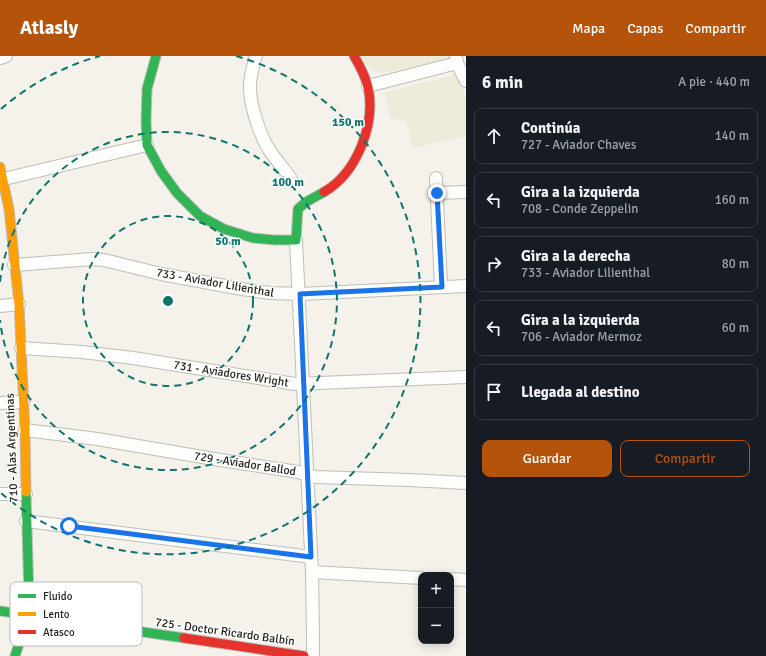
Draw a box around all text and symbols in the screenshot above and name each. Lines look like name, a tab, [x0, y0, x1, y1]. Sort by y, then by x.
text: Atlasly	[20, 16, 78, 40]
text: Mapa	[572, 20, 605, 37]
text: Capas	[627, 20, 663, 37]
text: Compartir	[685, 20, 746, 37]
text: 6 min	[482, 72, 523, 93]
text: A pie · 440 m	[678, 74, 750, 90]
text: 150 m	[332, 115, 364, 130]
text: Continúa	[521, 119, 580, 137]
icon: ahead	[483, 125, 505, 147]
text: 140 m	[715, 128, 749, 144]
text: 727 - Aviador Chaves	[521, 137, 636, 153]
text: 100 m	[272, 175, 304, 190]
text: Gira a la izquierda	[521, 183, 640, 201]
route end	[428, 184, 446, 202]
icon: left	[483, 189, 505, 211]
text: 160 m	[715, 192, 749, 208]
text: 708 - Conde Zeppelin	[521, 201, 638, 217]
text: 50 m	[215, 234, 241, 249]
text: Gira a la derecha	[521, 247, 631, 265]
icon: right	[483, 253, 505, 275]
text: 80 m	[722, 256, 749, 272]
street label: 733 - Aviador Lilienthal	[155, 265, 275, 301]
text: 733 - Aviador Lilienthal	[521, 265, 650, 281]
centre of rings	[161, 294, 175, 308]
text: Gira a la izquierda	[521, 311, 640, 329]
icon: left	[483, 317, 505, 339]
text: 60 m	[722, 320, 749, 336]
text: 706 - Aviador Mermoz	[521, 329, 642, 345]
street label: 731 - Aviadores Wright	[172, 357, 290, 391]
icon: arrive	[483, 381, 505, 403]
text: Llegada al destino	[521, 383, 640, 401]
street label: 710 - Alas Argentinas	[3, 393, 21, 503]
button: Guardar	[482, 440, 612, 477]
button: Compartir	[620, 440, 750, 477]
street label: 729 - Aviador Ballod	[193, 449, 297, 479]
route start	[60, 517, 78, 535]
map controls	[418, 572, 454, 644]
button: +	[418, 572, 454, 608]
legend	[10, 582, 142, 646]
text: Fluido	[43, 590, 73, 603]
text: Lento	[43, 608, 70, 621]
button: −	[418, 608, 454, 644]
street label: 725 - Doctor Ricardo Balbín	[154, 615, 296, 649]
text: Atasco	[43, 626, 75, 639]

